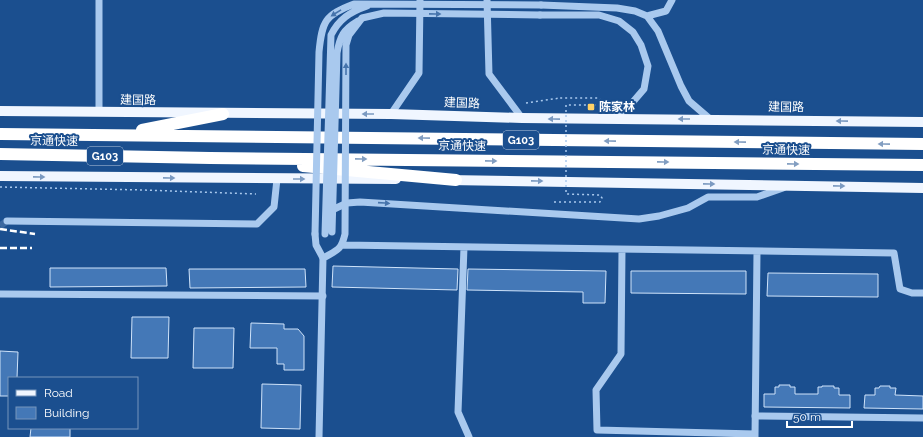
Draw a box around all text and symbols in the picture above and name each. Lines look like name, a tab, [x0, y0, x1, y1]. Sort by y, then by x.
one-way arrow	[330, 9, 342, 16]
one-way arrow	[429, 11, 442, 17]
one-way arrow	[343, 62, 349, 75]
street label: 建国路	[120, 93, 156, 107]
street label: 建国路	[444, 95, 480, 111]
place label: 陈家林	[599, 100, 635, 114]
street label: 建国路	[768, 100, 804, 114]
marker: 陈家林	[586, 102, 596, 112]
one-way arrow	[361, 111, 374, 117]
one-way arrow	[547, 116, 560, 122]
one-way arrow	[677, 116, 690, 122]
one-way arrow	[835, 118, 848, 124]
road number: G103	[503, 131, 539, 149]
street label: 京通快速	[30, 134, 78, 148]
one-way arrow	[418, 135, 430, 142]
one-way arrow	[604, 137, 616, 144]
street label: 京通快速	[438, 139, 486, 153]
one-way arrow	[733, 139, 746, 145]
one-way arrow	[877, 141, 890, 147]
street label: 京通快速	[762, 143, 810, 157]
road number: G103	[87, 147, 123, 165]
one-way arrow	[355, 156, 368, 162]
one-way arrow	[485, 158, 498, 164]
one-way arrow	[657, 159, 670, 165]
one-way arrow	[787, 161, 800, 167]
one-way arrow	[33, 174, 46, 180]
one-way arrow	[163, 175, 176, 181]
one-way arrow	[293, 176, 306, 182]
one-way arrow	[531, 178, 544, 184]
one-way arrow	[703, 181, 716, 187]
one-way arrow	[833, 183, 846, 189]
one-way arrow	[378, 200, 390, 207]
legend	[8, 377, 138, 429]
text: Road	[44, 386, 73, 400]
scale bar	[787, 403, 852, 429]
text: Building	[44, 406, 90, 420]
text: 50 m	[793, 410, 821, 424]

